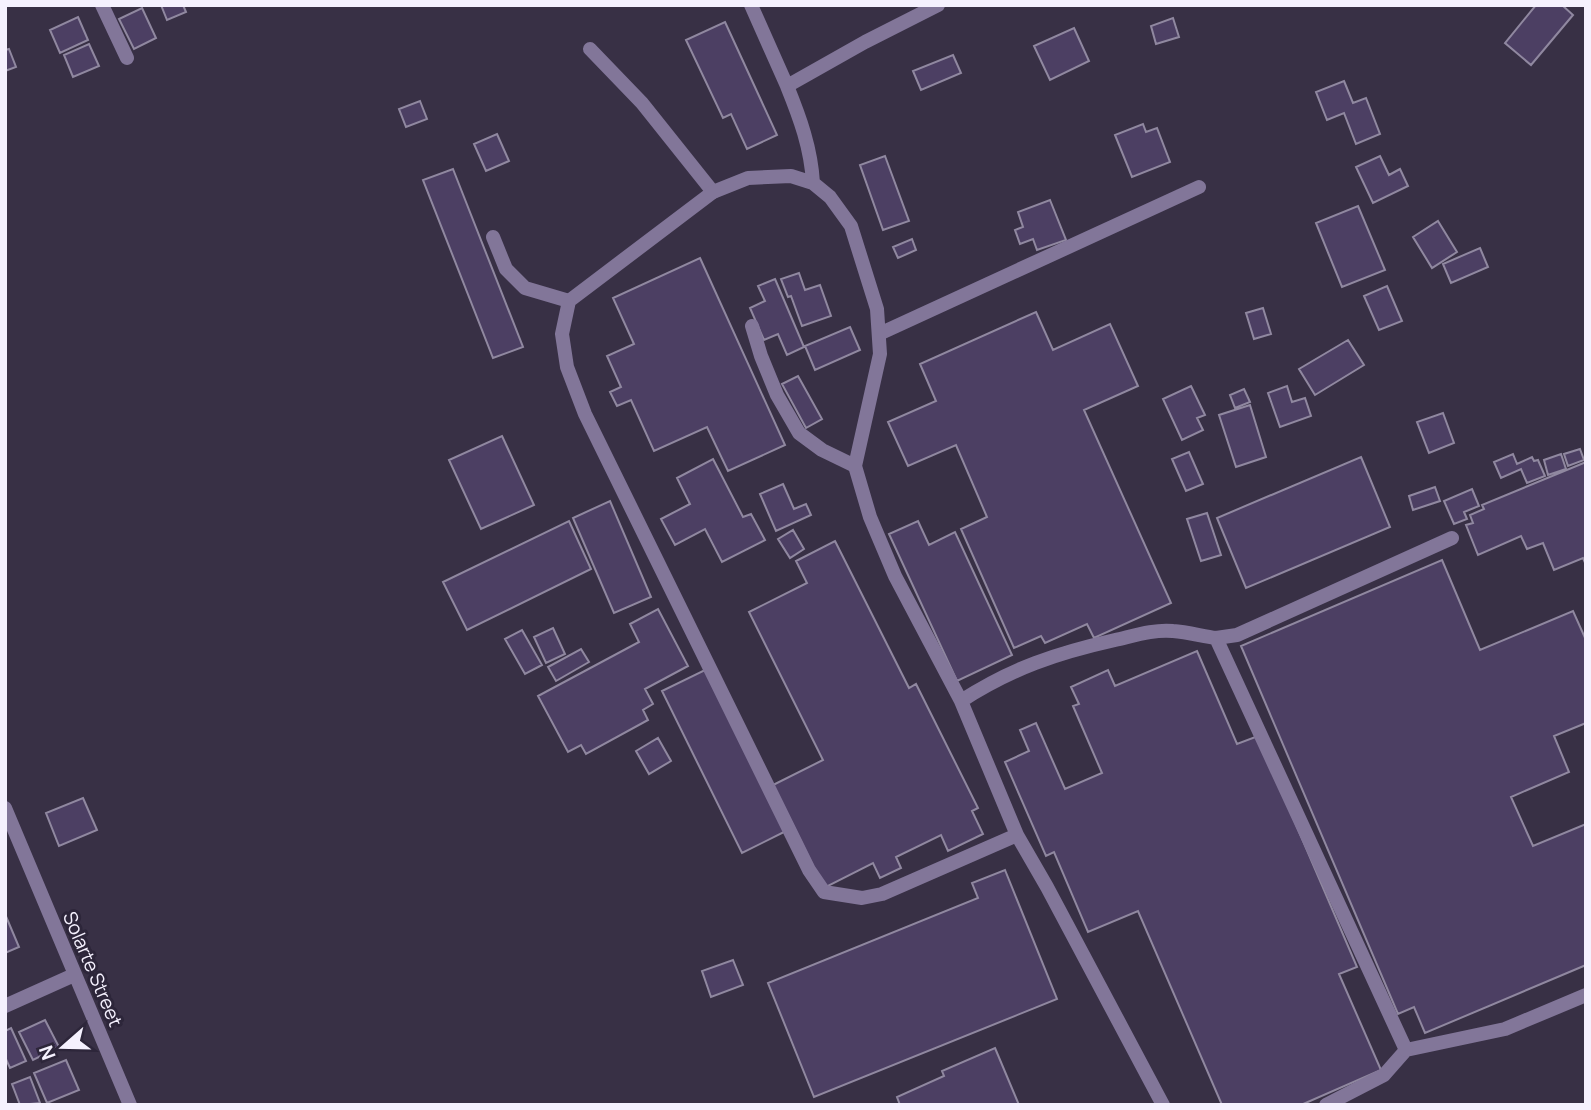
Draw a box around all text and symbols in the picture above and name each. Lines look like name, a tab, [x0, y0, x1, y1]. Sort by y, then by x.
street label: Solarte Street	[57, 907, 129, 1031]
north arrow	[28, 1012, 98, 1082]
text: N	[32, 1042, 62, 1064]

